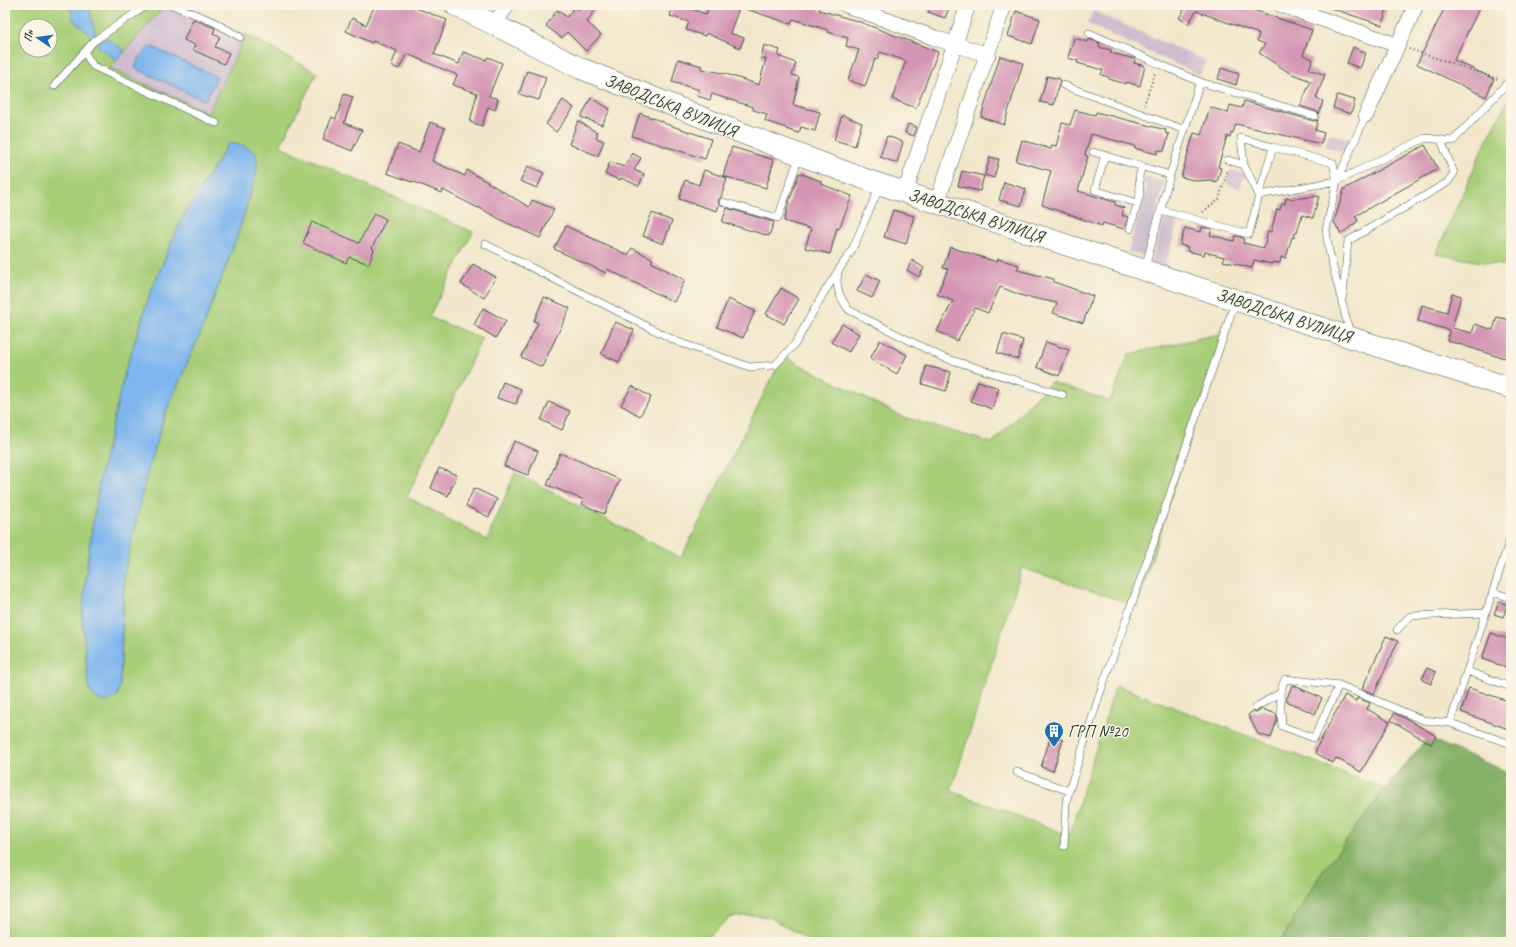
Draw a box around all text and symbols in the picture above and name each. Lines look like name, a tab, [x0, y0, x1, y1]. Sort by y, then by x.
north arrow	[18, 18, 58, 58]
text: Пн	[20, 27, 37, 43]
street label: ЗАВОДСЬКА ВУЛИЦЯ	[601, 69, 743, 143]
street label: ЗАВОДСЬКА ВУЛИЦЯ	[905, 184, 1049, 248]
street label: ЗАВОДСЬКА ВУЛИЦЯ	[1213, 284, 1357, 348]
building icon: ГРП №20	[1043, 720, 1065, 748]
place label: ГРП №20	[1068, 721, 1129, 742]

